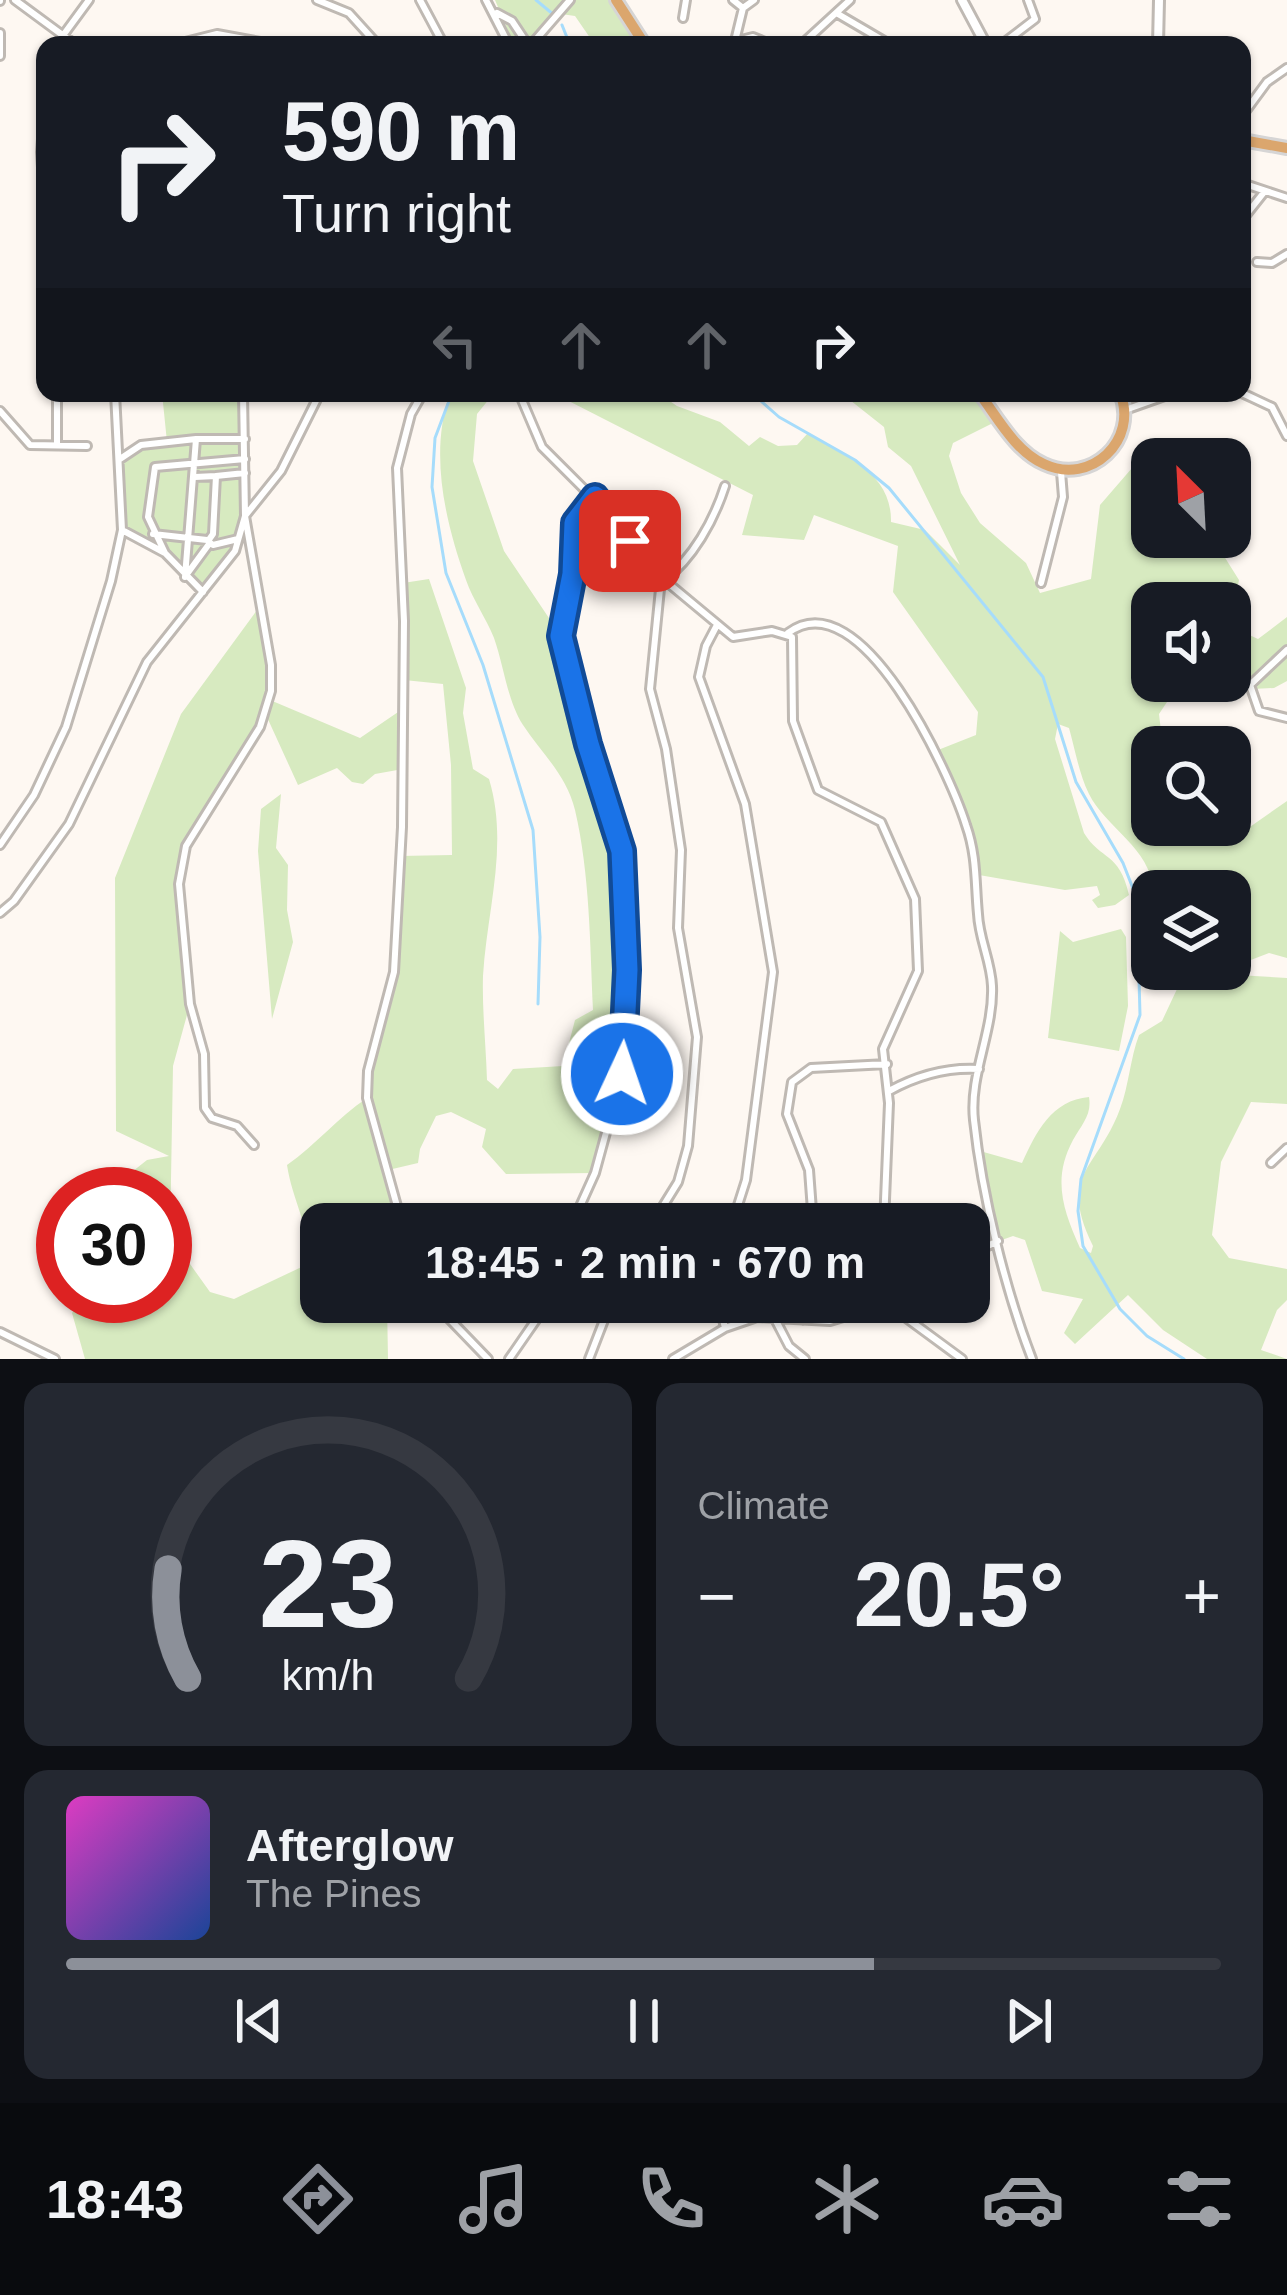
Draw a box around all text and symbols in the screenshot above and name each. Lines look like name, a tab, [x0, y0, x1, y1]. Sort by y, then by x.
icon: right	[84, 84, 240, 240]
text: 590 m	[282, 84, 520, 178]
text: Turn right	[282, 183, 511, 243]
icon: left	[422, 312, 488, 378]
icon: ahead	[548, 312, 614, 378]
icon: ahead	[674, 312, 740, 378]
icon: right	[800, 312, 866, 378]
north arrow	[1131, 438, 1251, 558]
map controls	[1131, 438, 1251, 990]
pin	[579, 490, 681, 592]
icon: arrive	[597, 508, 663, 574]
button: sound	[1131, 582, 1251, 702]
button: search	[1131, 726, 1251, 846]
button: layers	[1131, 870, 1251, 990]
position arrow	[559, 1011, 685, 1137]
speed limit sign: 30	[36, 1167, 192, 1323]
text: 18:45 · 2 min · 670 m	[425, 1237, 865, 1288]
text: Climate	[698, 1484, 830, 1527]
text: 23	[258, 1514, 397, 1653]
text: 20.5°	[854, 1545, 1065, 1645]
text: −	[698, 1559, 736, 1633]
text: +	[1182, 1559, 1221, 1633]
text: km/h	[281, 1650, 374, 1698]
text: Afterglow	[246, 1820, 454, 1871]
text: The Pines	[246, 1872, 422, 1915]
icon: previous	[226, 1988, 292, 2054]
icon: pause	[611, 1988, 677, 2054]
icon: next	[996, 1988, 1062, 2054]
icon: directions	[276, 2157, 360, 2241]
icon: music	[452, 2157, 536, 2241]
icon: phone	[629, 2157, 713, 2241]
icon: climate	[805, 2157, 889, 2241]
icon: car	[981, 2157, 1065, 2241]
icon: filters	[1157, 2157, 1241, 2241]
text: 18:43	[46, 2169, 184, 2229]

